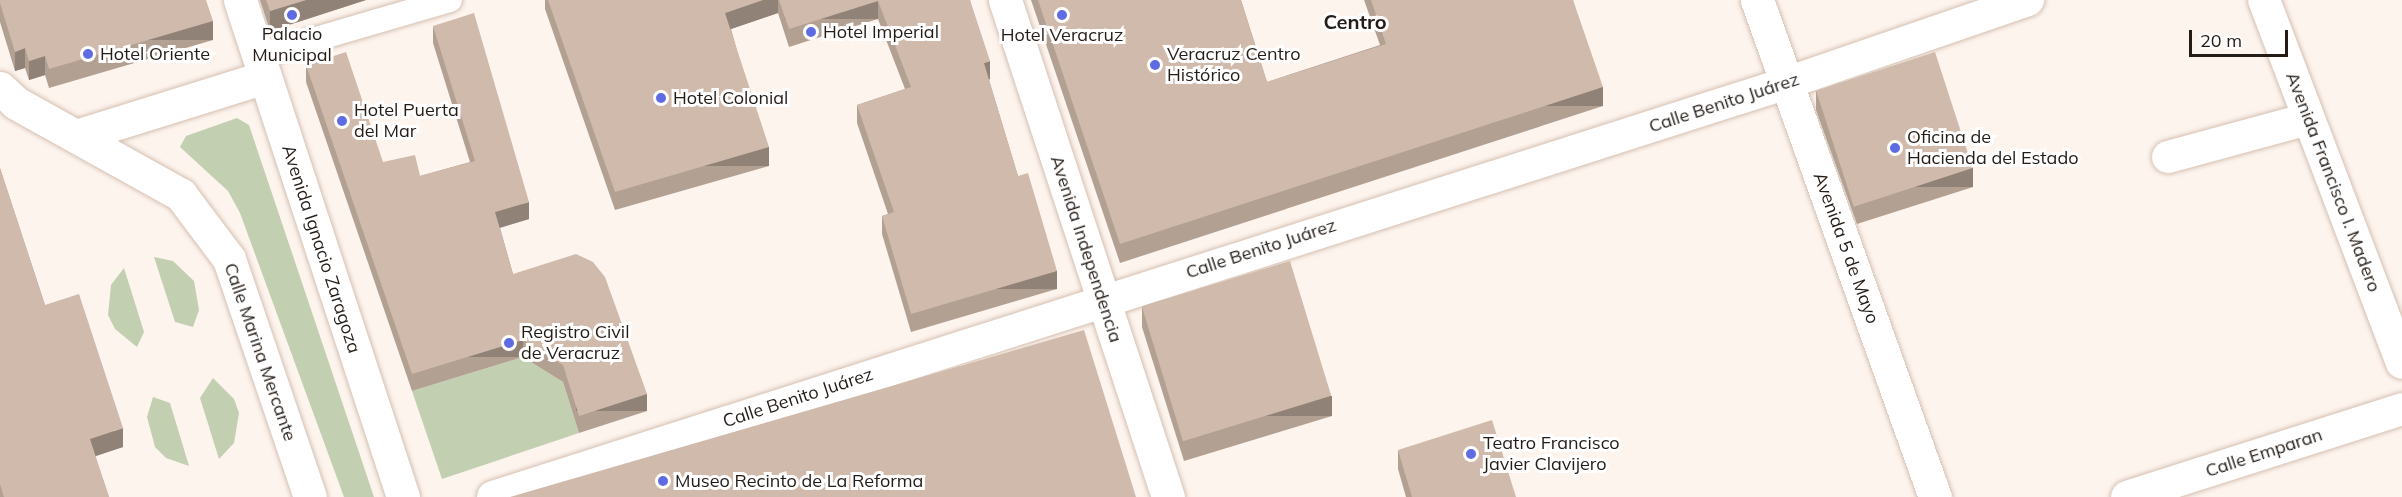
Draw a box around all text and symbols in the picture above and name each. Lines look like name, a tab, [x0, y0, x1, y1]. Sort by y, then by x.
marker: Palacio Municipal	[285, 8, 299, 22]
marker: Hotel Veracruz	[1055, 8, 1069, 22]
district label: Centro	[1323, 9, 1387, 33]
scale bar	[2192, 18, 2291, 56]
place label: Hotel Imperial	[823, 21, 939, 43]
place label: Palacio Municipal	[252, 24, 332, 66]
place label: Hotel Veracruz	[1001, 24, 1123, 46]
marker: Hotel Imperial	[804, 25, 818, 39]
text: 20 m	[2200, 29, 2242, 52]
place label: Hotel Oriente	[100, 43, 210, 65]
place label: Veracruz Centro Histórico	[1167, 44, 1300, 86]
marker: Hotel Oriente	[81, 47, 95, 61]
marker: Veracruz Centro Histórico	[1148, 58, 1162, 72]
street label: Calle Benito Juárez	[1646, 69, 1802, 137]
street label: Avenida Francisco I. Madero	[2281, 69, 2385, 295]
place label: Hotel Colonial	[673, 87, 788, 109]
marker: Hotel Colonial	[654, 91, 668, 105]
place label: Hotel Puerta del Mar	[354, 100, 459, 142]
marker: Hotel Puerta del Mar	[335, 114, 349, 128]
place label: Oficina de Hacienda del Estado	[1907, 127, 2078, 170]
marker: Oficina de Hacienda del Estado	[1888, 141, 1902, 155]
street label: Avenida Ignacio Zaragoza	[277, 142, 365, 356]
street label: Avenida Independencia	[1046, 153, 1126, 345]
street label: Avenida 5 de Mayo	[1809, 169, 1883, 327]
street label: Calle Benito Juárez	[1183, 215, 1339, 283]
street label: Calle Marina Mercante	[219, 260, 301, 444]
place label: Registro Civil de Veracruz	[521, 322, 629, 364]
marker: Registro Civil de Veracruz	[502, 336, 516, 350]
street label: Calle Benito Juárez	[720, 364, 876, 432]
street label: Calle Emparan	[2203, 424, 2325, 482]
place label: Teatro Francisco Javier Clavijero	[1483, 433, 1620, 476]
marker: Teatro Francisco Javier Clavijero	[1464, 447, 1478, 461]
place label: Museo Recinto de La Reforma	[675, 470, 923, 492]
marker: Museo Recinto de La Reforma	[656, 474, 670, 488]

